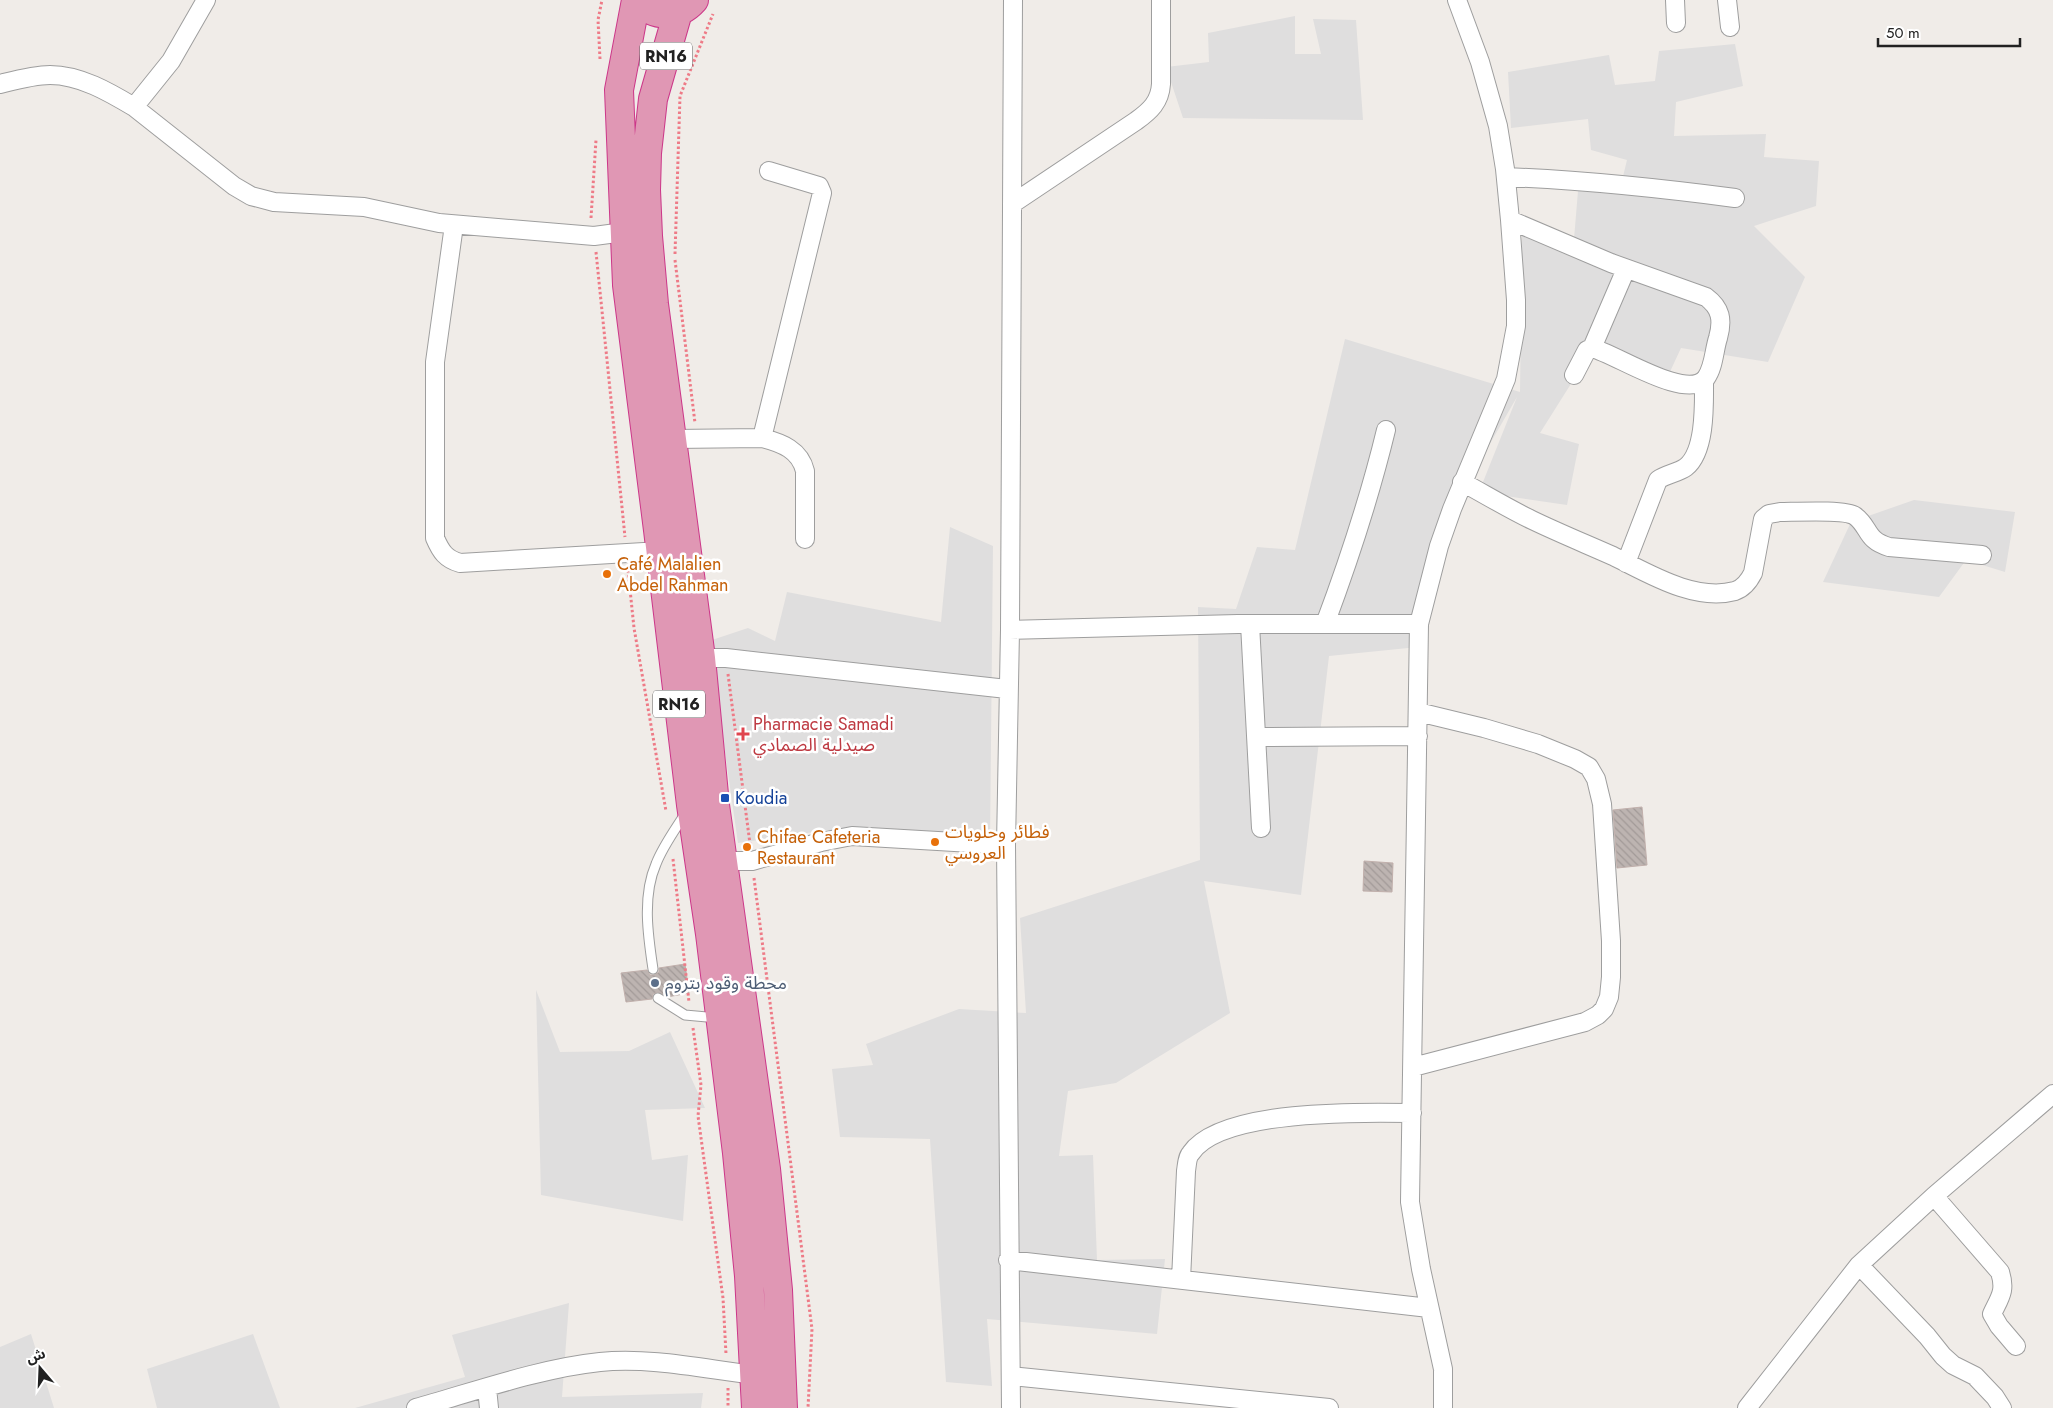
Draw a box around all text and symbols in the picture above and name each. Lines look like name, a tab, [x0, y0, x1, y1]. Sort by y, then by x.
scale bar	[1878, 15, 2020, 47]
text: 50 m	[1886, 22, 1920, 44]
road number: RN16	[640, 42, 692, 70]
place label: Café Malalien Abdel Rahman	[617, 551, 729, 598]
marker: Café Malalien Abdel Rahman	[601, 568, 613, 580]
road number: RN16	[653, 691, 705, 718]
place label: Pharmacie Samadi صيدلية الصمادي	[753, 711, 894, 758]
marker: Pharmacie Samadi صيدلية الصمادي	[737, 728, 749, 740]
place label: Koudia	[735, 785, 788, 811]
marker: Koudia	[719, 792, 731, 804]
place label: فطائر وحلويات العروسي	[945, 819, 1049, 866]
place label: Chifae Cafeteria Restaurant	[757, 824, 880, 871]
marker: فطائر وحلويات العروسي	[929, 836, 941, 848]
marker: Chifae Cafeteria Restaurant	[741, 841, 753, 853]
place label: محطة وقود بتروم	[665, 970, 787, 997]
marker: محطة وقود بتروم	[649, 977, 661, 989]
north arrow	[15, 1343, 65, 1393]
text: ش	[23, 1343, 48, 1368]

